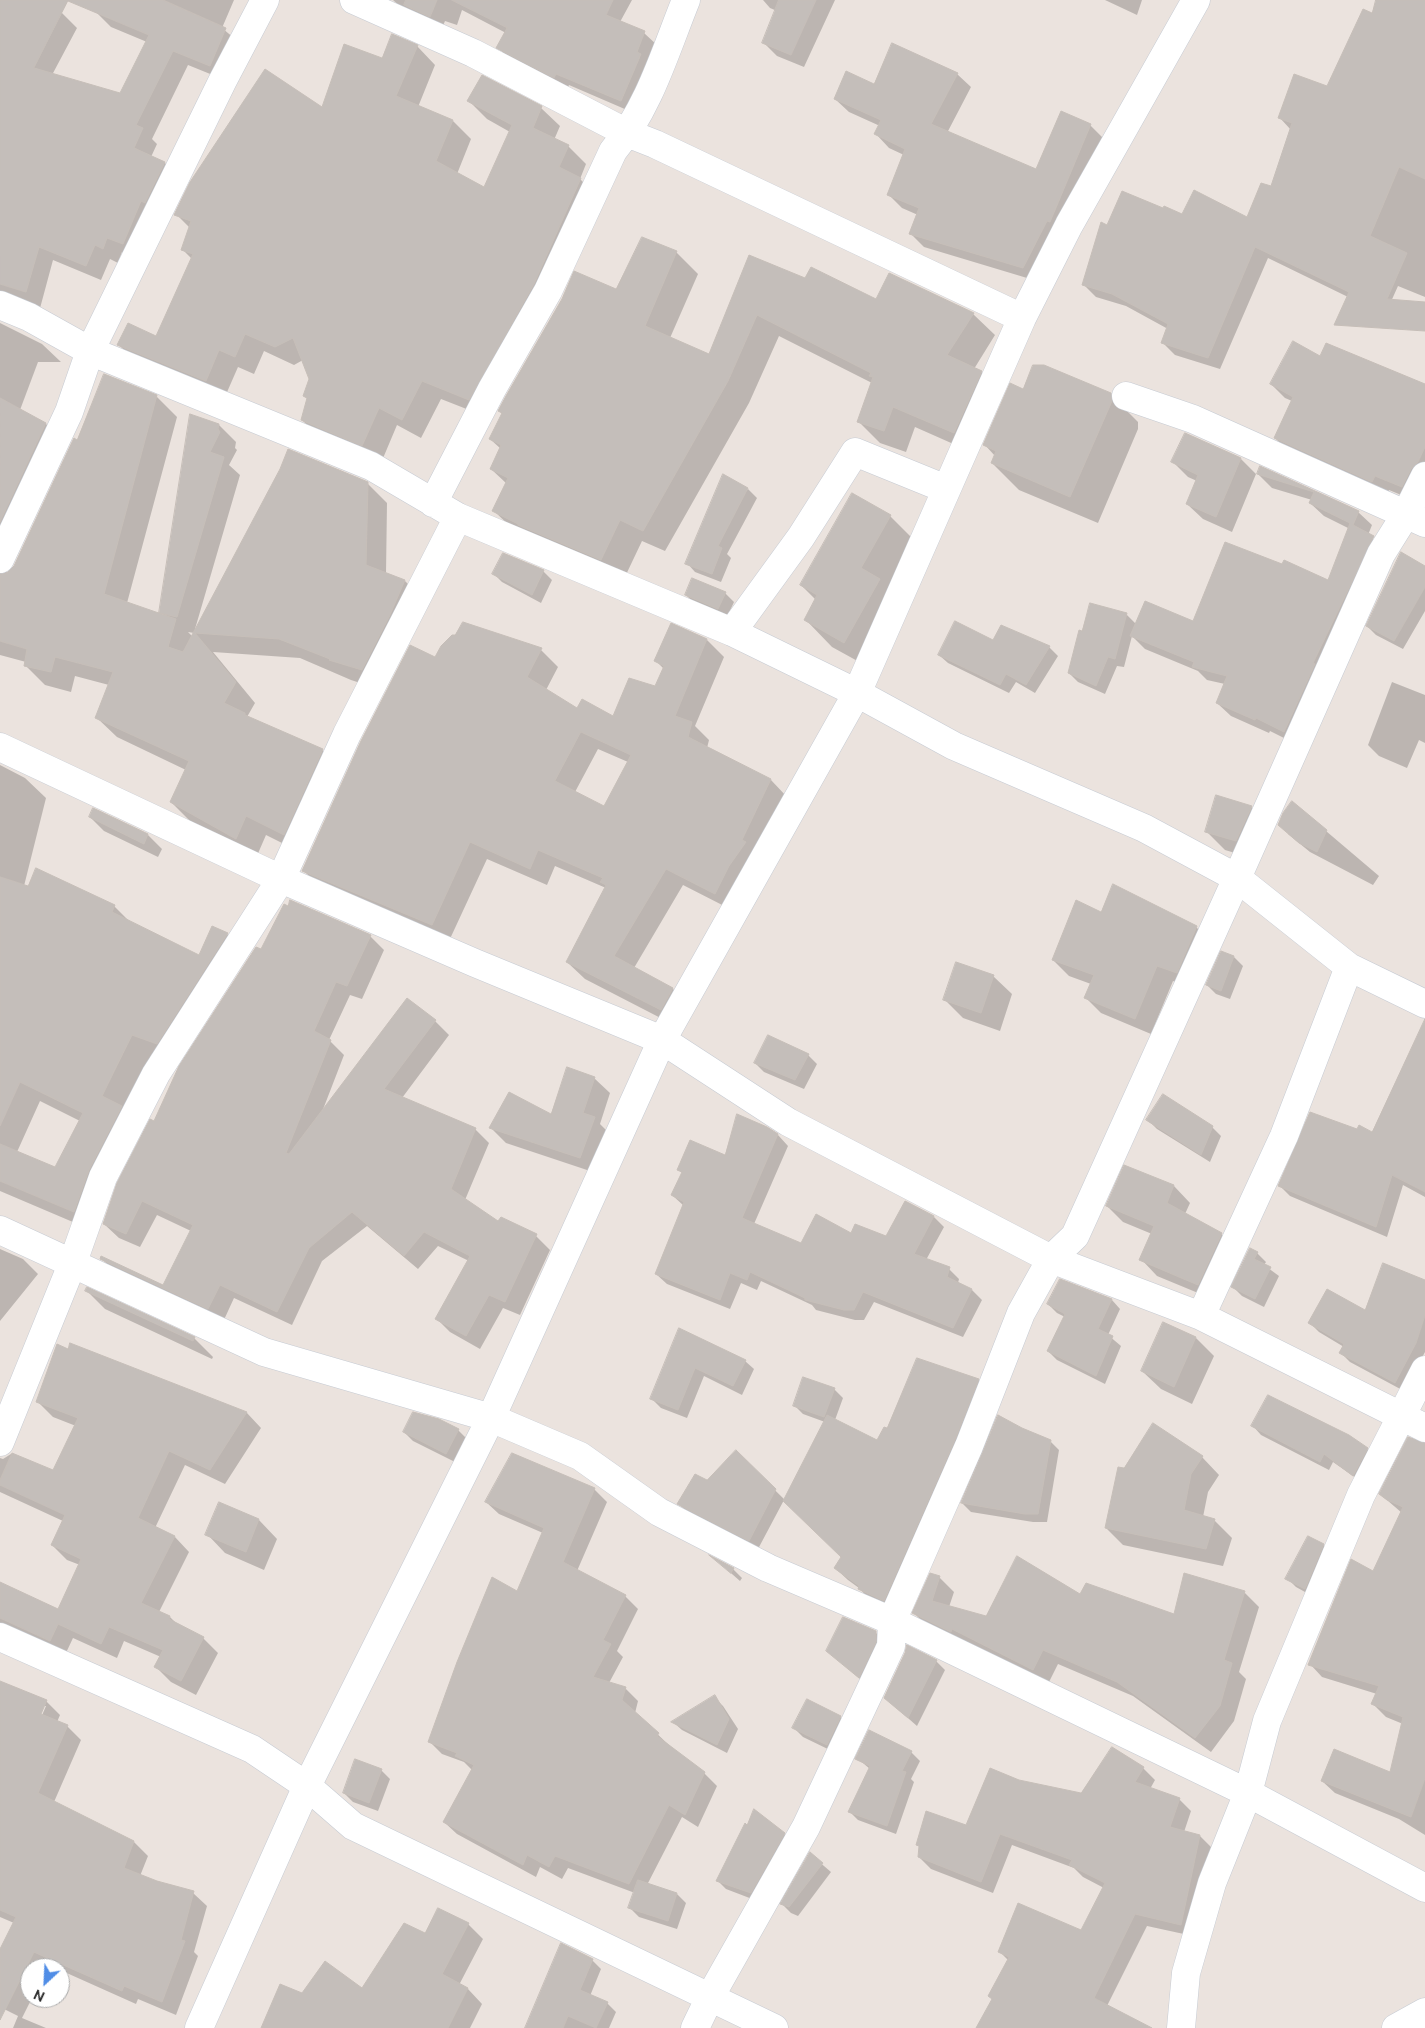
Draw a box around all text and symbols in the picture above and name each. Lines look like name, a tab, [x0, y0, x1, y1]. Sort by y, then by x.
north arrow	[20, 1958, 70, 2008]
text: N	[31, 1986, 47, 2005]

